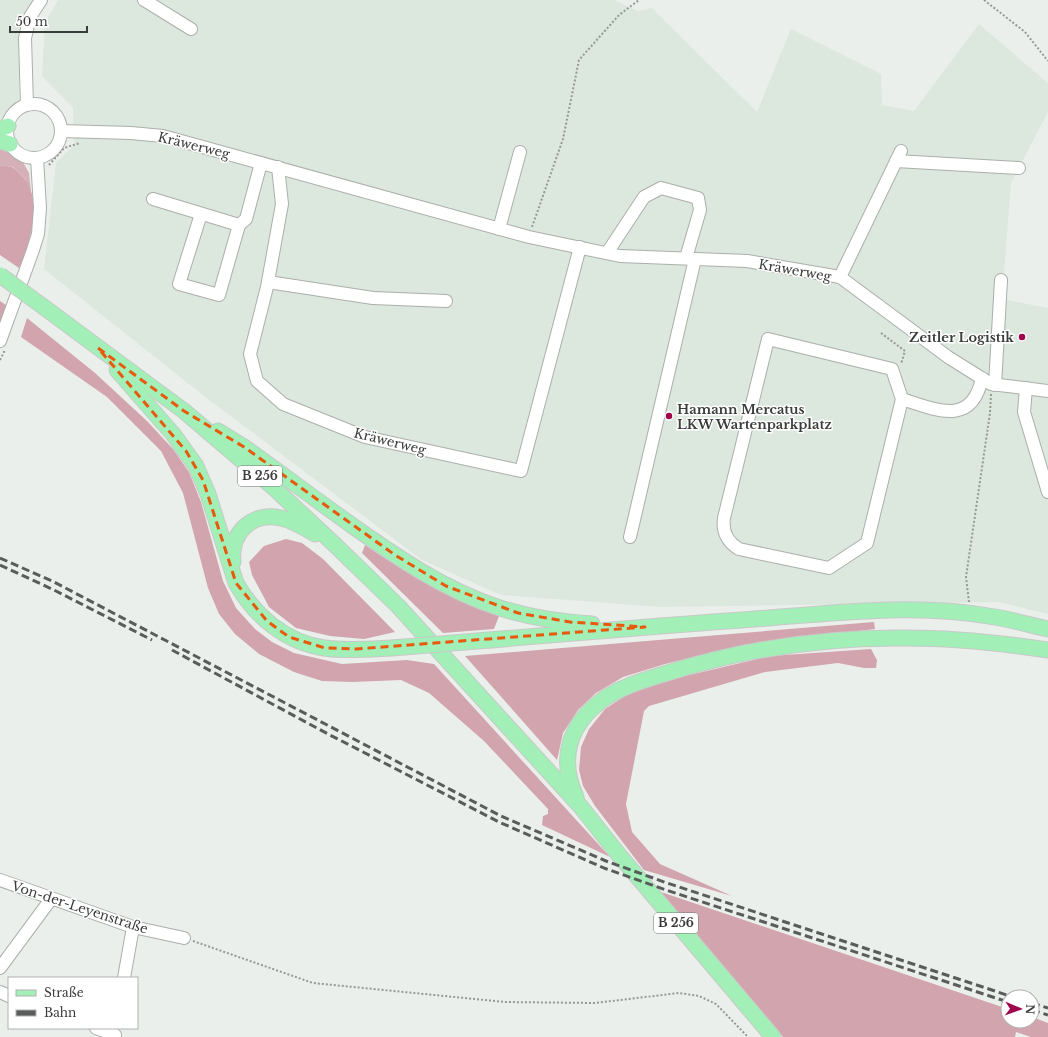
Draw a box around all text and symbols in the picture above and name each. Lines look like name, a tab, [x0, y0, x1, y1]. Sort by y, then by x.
scale bar	[10, 8, 87, 34]
text: 50 m	[16, 14, 48, 29]
street label: Kräwerweg	[156, 128, 232, 163]
street label: Kräwerweg	[757, 256, 833, 285]
place label: Zeitler Logistik	[909, 329, 1014, 346]
marker: Zeitler Logistik	[1017, 332, 1027, 342]
place label: Hamann Mercatus LKW Wartenparkplatz	[677, 401, 832, 433]
marker: Hamann Mercatus LKW Wartenparkplatz	[664, 411, 674, 421]
street label: Kräwerweg	[352, 424, 428, 459]
road number: B 256	[238, 466, 282, 486]
street label: Von-der-Leyenstraße	[9, 877, 150, 938]
road number: B 256	[654, 913, 698, 933]
legend	[8, 977, 138, 1029]
text: Straße	[44, 985, 84, 1000]
north arrow	[1000, 989, 1040, 1029]
text: N	[1023, 1004, 1037, 1015]
text: Bahn	[44, 1005, 76, 1020]

